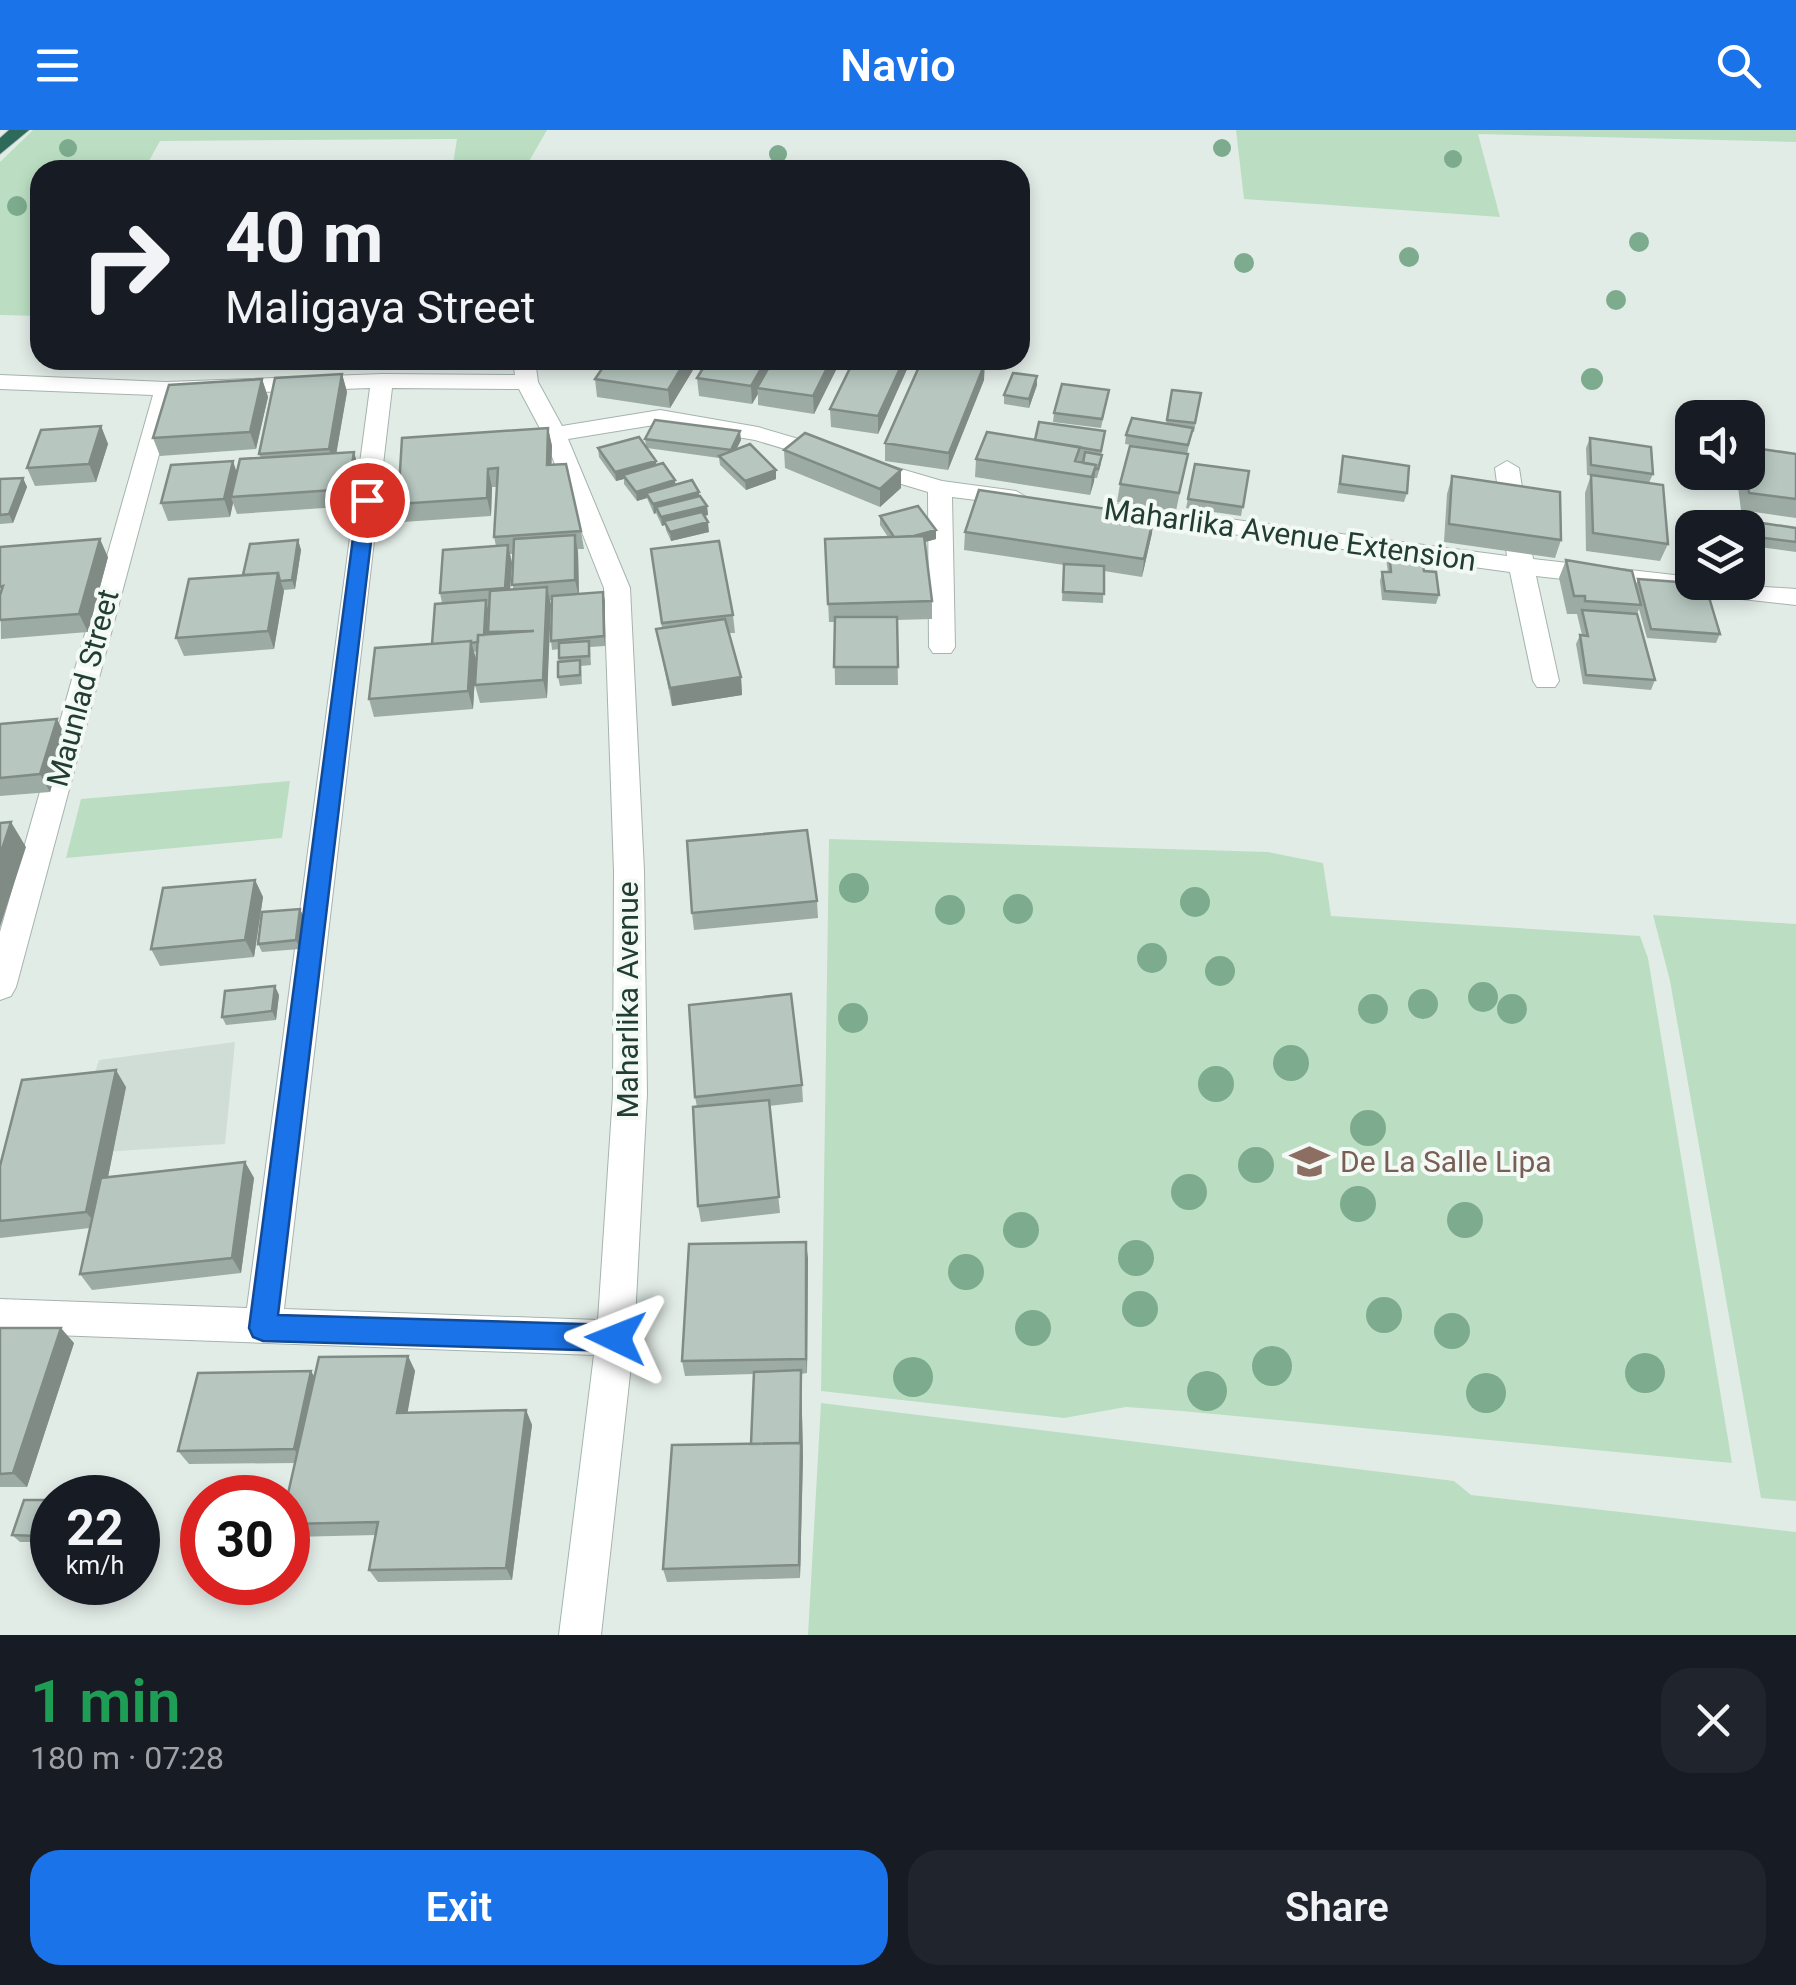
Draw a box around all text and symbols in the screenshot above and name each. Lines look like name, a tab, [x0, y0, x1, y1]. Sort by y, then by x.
icon: menu	[30, 38, 85, 93]
icon: search	[1711, 38, 1766, 93]
text: Navio	[840, 39, 956, 92]
text: 40 m	[225, 197, 383, 279]
icon: right	[60, 200, 190, 330]
text: Maligaya Street	[225, 281, 535, 334]
map controls	[1675, 400, 1765, 600]
button: sound	[1675, 400, 1765, 490]
pin	[325, 458, 410, 543]
icon: arrive	[340, 473, 395, 528]
street label: Maharlika Avenue Extension	[1102, 491, 1478, 578]
button: layers	[1675, 510, 1765, 600]
street label: Maunlad Street	[39, 585, 126, 790]
street label: Maharlika Avenue	[610, 881, 645, 1119]
school or university icon: De La Salle Lipa	[1289, 1141, 1331, 1183]
place label: De La Salle Lipa	[1340, 1144, 1552, 1179]
position arrow	[564, 1286, 668, 1390]
speed limit sign: 30	[180, 1475, 310, 1605]
text: 22	[66, 1499, 124, 1557]
text: km/h	[66, 1551, 124, 1580]
text: 1 min	[30, 1666, 180, 1737]
button: close	[1661, 1668, 1766, 1773]
text: 180 m · 07:28	[30, 1739, 224, 1777]
button: Exit	[30, 1850, 888, 1965]
button: Share	[908, 1850, 1766, 1965]

